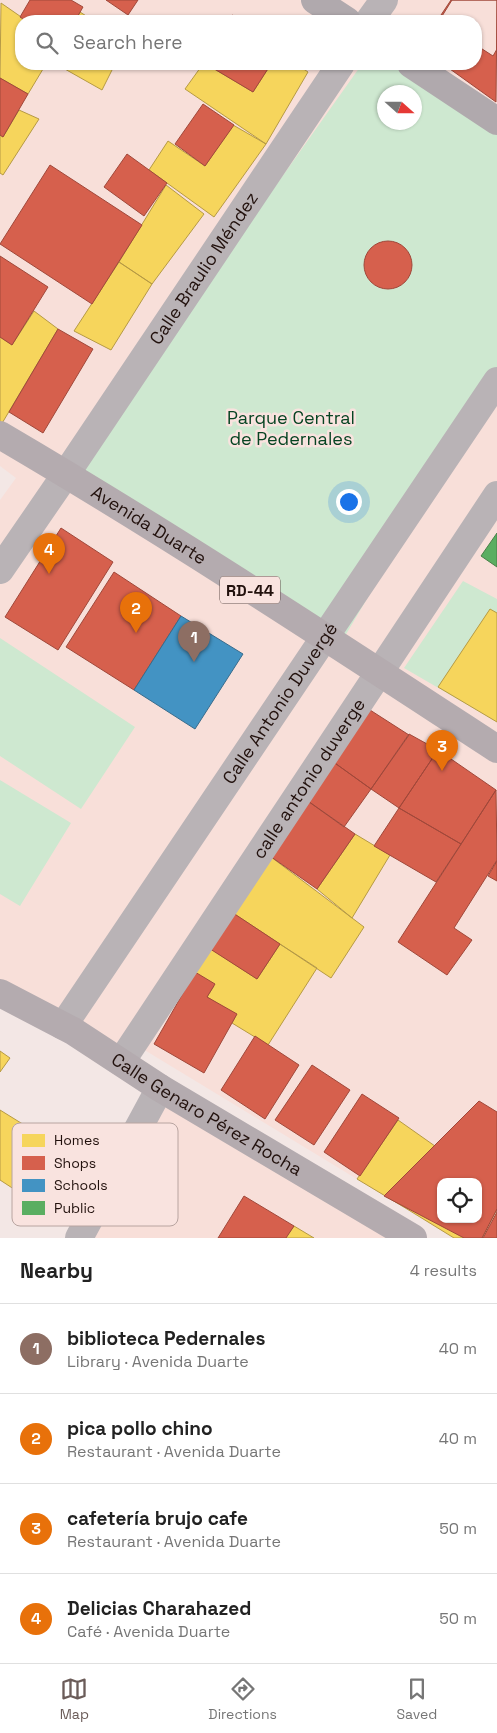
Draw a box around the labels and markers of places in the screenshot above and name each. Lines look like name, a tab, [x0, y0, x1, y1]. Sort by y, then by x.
pin: 4	[33, 533, 65, 574]
pin: 2	[120, 592, 152, 633]
pin: 1	[178, 621, 210, 662]
pin: 3	[426, 730, 458, 771]

